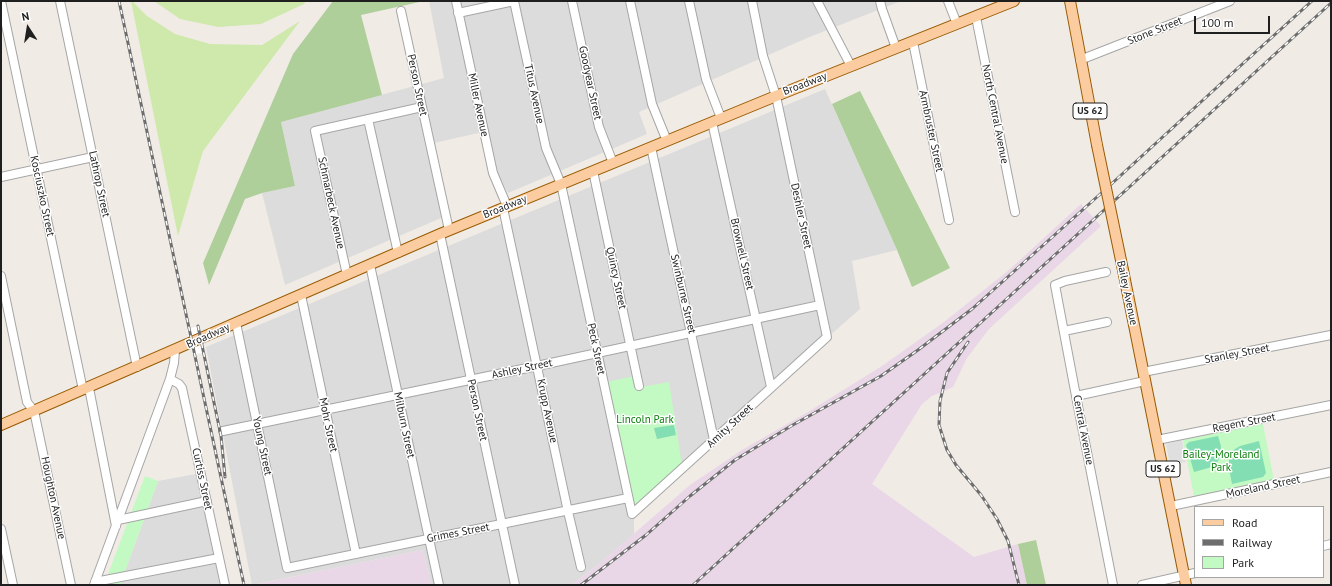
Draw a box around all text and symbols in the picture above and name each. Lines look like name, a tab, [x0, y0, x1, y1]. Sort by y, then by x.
north arrow	[8, 8, 48, 48]
scale bar	[1196, 8, 1272, 34]
text: N	[21, 9, 30, 24]
street label: Stone Street	[1126, 14, 1184, 48]
text: 100 m	[1201, 15, 1234, 30]
street label: Goodyear Street	[576, 45, 604, 121]
street label: Person Street	[404, 53, 430, 117]
street label: Titus Avenue	[521, 63, 547, 125]
street label: North Central Avenue	[979, 63, 1011, 165]
street label: Broadway	[781, 70, 829, 98]
street label: Miller Avenue	[465, 72, 491, 138]
street label: Armbruster Street	[916, 89, 946, 173]
road number: US 62	[1073, 103, 1107, 119]
street label: Lathrop Street	[86, 150, 112, 218]
street label: Kosciuszko Street	[27, 154, 57, 238]
street label: Schmarbeck Avenue	[315, 156, 347, 250]
street label: Deshler Street	[788, 182, 814, 250]
street label: Broadway	[481, 192, 529, 222]
street label: Brownell Street	[727, 217, 757, 291]
street label: Quincy Street	[603, 246, 629, 310]
street label: Swinburne Street	[667, 253, 699, 335]
street label: Bailey Avenue	[1114, 259, 1140, 327]
street label: Broadway	[184, 321, 232, 351]
street label: Peck Street	[584, 322, 608, 376]
street label: Stanley Street	[1203, 341, 1271, 367]
street label: Ashley Street	[490, 356, 554, 382]
street label: Person Street	[464, 378, 490, 442]
street label: Krupp Avenue	[534, 378, 560, 444]
street label: Milburn Street	[391, 391, 417, 459]
street label: Central Avenue	[1070, 394, 1096, 466]
street label: Mohr Street	[316, 397, 340, 453]
street label: Amity Street	[704, 401, 756, 451]
street label: Regent Street	[1211, 410, 1277, 436]
park label: Lincoln Park	[616, 413, 674, 427]
street label: Young Street	[249, 415, 275, 477]
street label: Curtiss Street	[189, 447, 215, 511]
park label: Bailey-Moreland Park	[1183, 448, 1259, 474]
street label: Houghton Avenue	[38, 456, 68, 540]
road number: US 62	[1146, 461, 1180, 477]
street label: Moreland Street	[1225, 473, 1301, 501]
legend	[1194, 506, 1324, 578]
text: Road	[1232, 515, 1257, 530]
street label: Grimes Street	[426, 520, 490, 546]
text: Railway	[1232, 535, 1272, 550]
text: Park	[1232, 555, 1254, 570]

